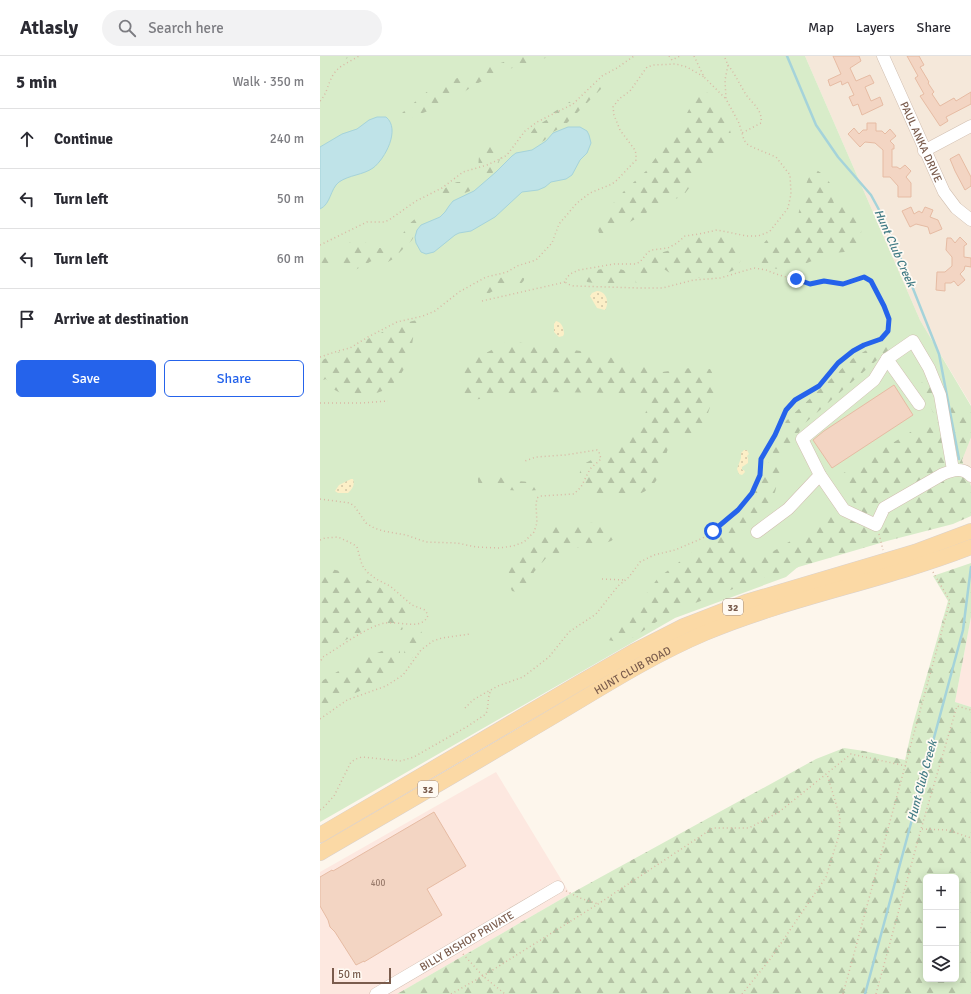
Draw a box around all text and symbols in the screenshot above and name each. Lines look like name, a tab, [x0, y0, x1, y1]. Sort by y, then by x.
search box	[102, 10, 382, 46]
text: Atlasly	[20, 16, 78, 40]
icon: search	[116, 17, 138, 39]
text: Search here	[148, 19, 224, 37]
text: Map	[808, 19, 834, 36]
text: Layers	[856, 19, 895, 36]
text: Share	[917, 19, 951, 36]
text: 5 min	[16, 72, 57, 93]
text: Walk · 350 m	[233, 74, 304, 90]
street label: PAUL ANKA DRIVE	[897, 100, 945, 184]
icon: ahead	[16, 128, 38, 150]
text: Continue	[54, 130, 113, 148]
text: 240 m	[270, 131, 304, 147]
icon: left	[16, 188, 38, 210]
text: Turn left	[54, 190, 108, 208]
text: 50 m	[277, 191, 304, 207]
water label: Hunt Club Creek	[871, 207, 919, 290]
icon: left	[16, 248, 38, 270]
text: Turn left	[54, 250, 108, 268]
text: 60 m	[277, 251, 304, 267]
route end	[787, 270, 805, 288]
icon: arrive	[16, 308, 38, 330]
text: Arrive at destination	[54, 310, 189, 328]
button: Save	[16, 360, 156, 397]
button: Share	[164, 360, 304, 397]
route start	[704, 522, 722, 540]
road number: 32	[723, 599, 743, 615]
street label: HUNT CLUB ROAD	[592, 644, 673, 697]
water label: Hunt Club Creek	[904, 738, 941, 823]
road number: 32	[418, 781, 438, 797]
map controls	[923, 874, 959, 982]
button: +	[923, 874, 959, 910]
house number: 400	[371, 878, 385, 889]
street label: BILLY BISHOP PRIVATE	[417, 908, 516, 974]
button: −	[923, 910, 959, 946]
button: layers	[923, 946, 959, 982]
scale bar	[332, 966, 391, 985]
text: 50 m	[338, 968, 361, 981]

